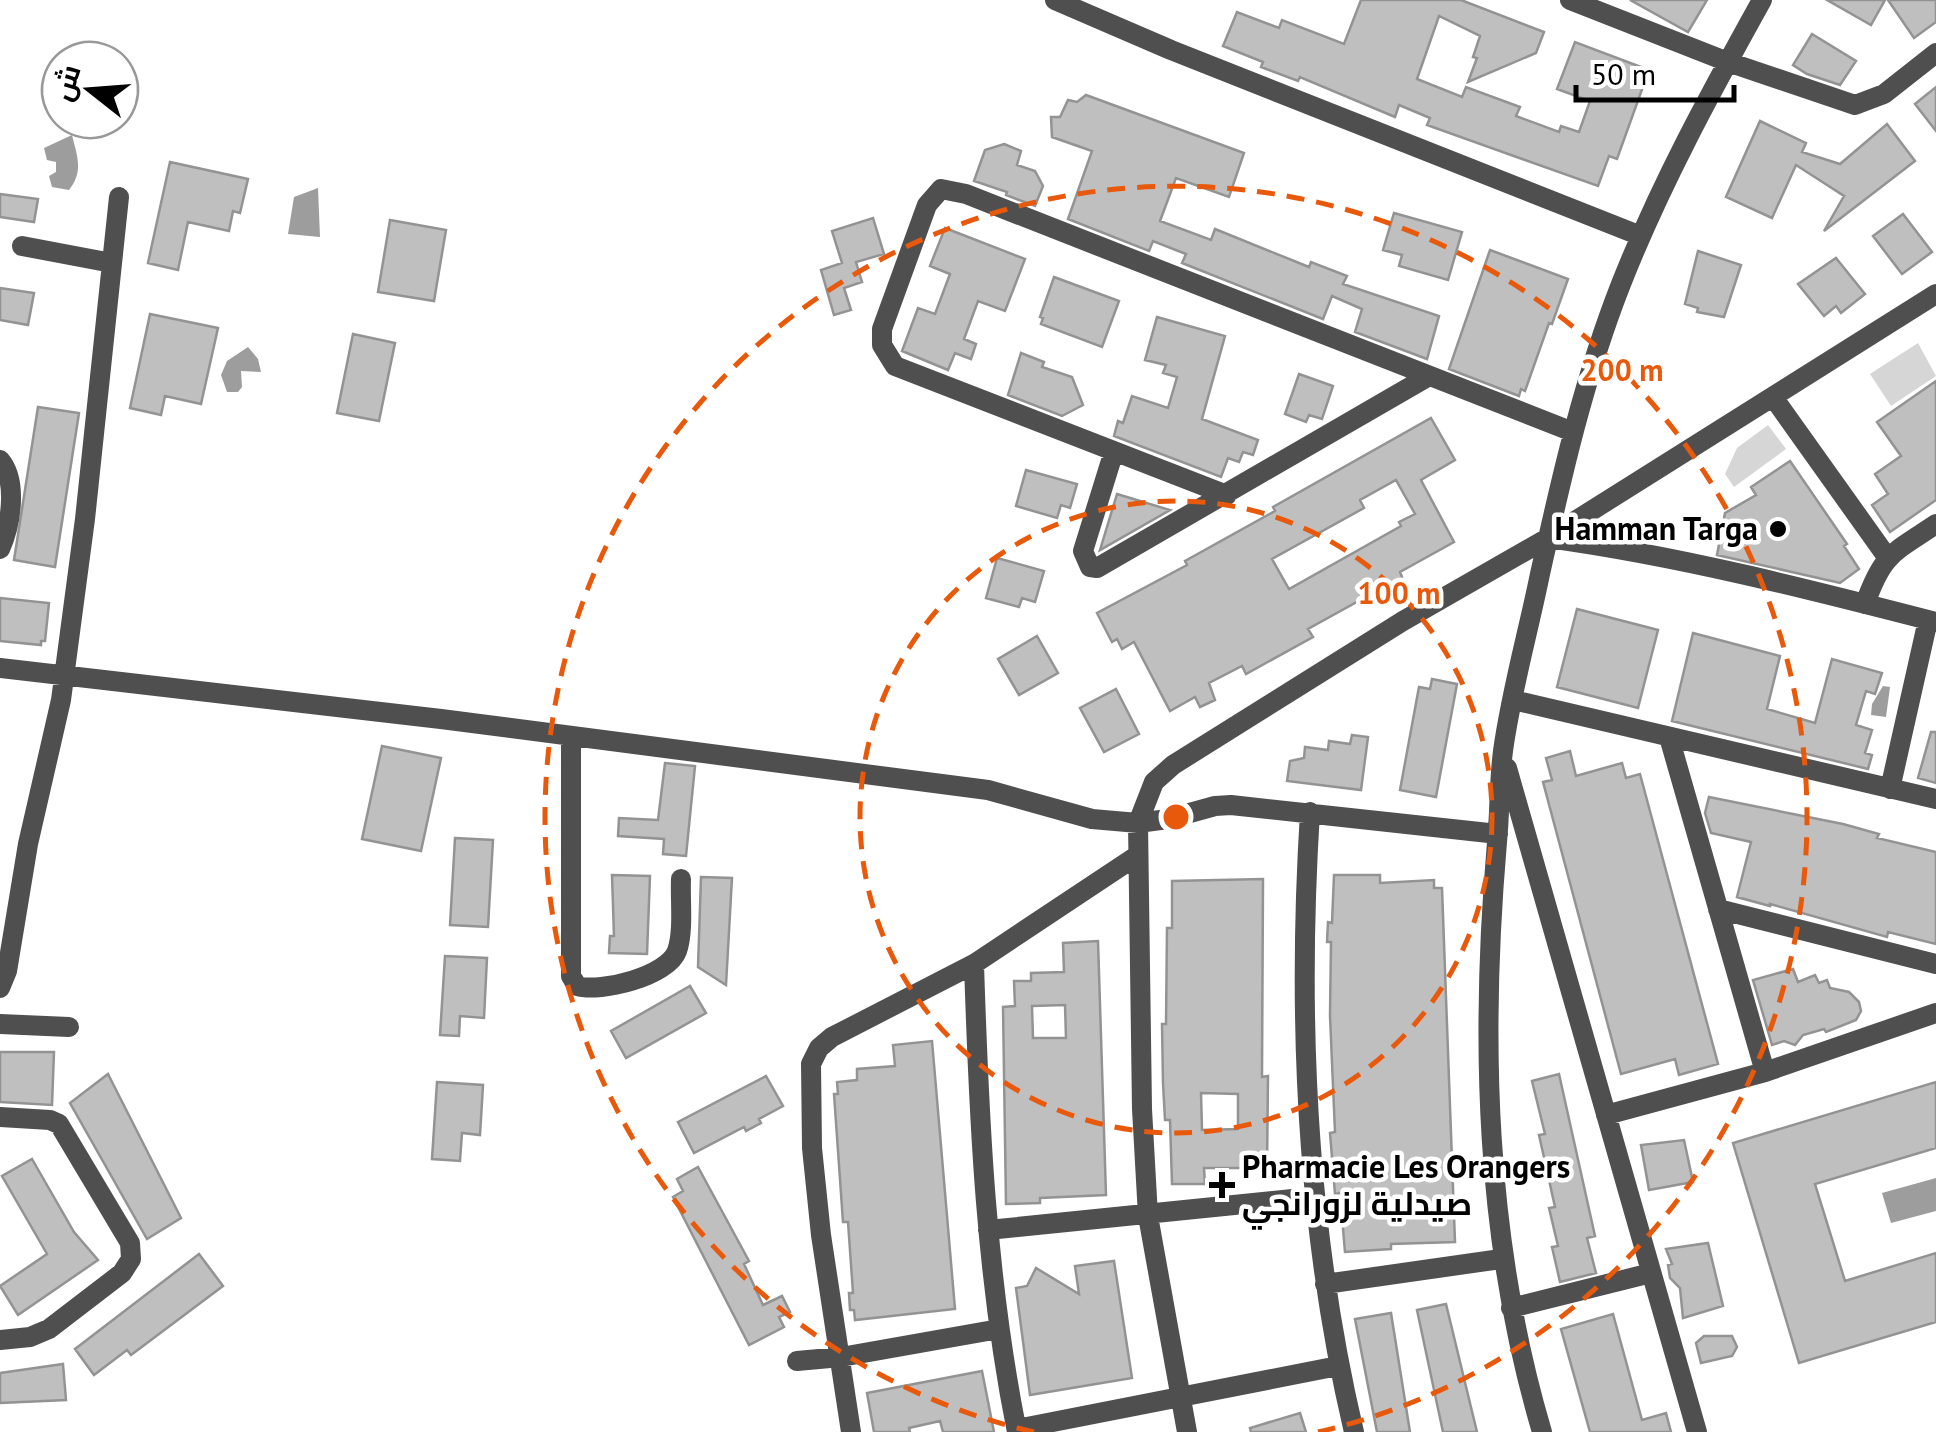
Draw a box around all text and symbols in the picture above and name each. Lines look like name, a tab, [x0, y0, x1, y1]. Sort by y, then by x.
north arrow	[40, 40, 140, 140]
scale bar	[1576, 40, 1734, 102]
text: 50 m	[1591, 54, 1656, 93]
text: ش	[43, 60, 89, 105]
text: 200 m	[1581, 350, 1663, 389]
place label: Hamman Targa	[1555, 507, 1758, 549]
marker: Hamman Targa	[1767, 518, 1789, 540]
text: 100 m	[1358, 573, 1440, 612]
centre of rings	[1158, 799, 1194, 835]
place label: Pharmacie Les Orangers صيدلية لزورانجي	[1242, 1145, 1570, 1230]
marker: Pharmacie Les Orangers صيدلية لزورانجي	[1211, 1174, 1233, 1196]

